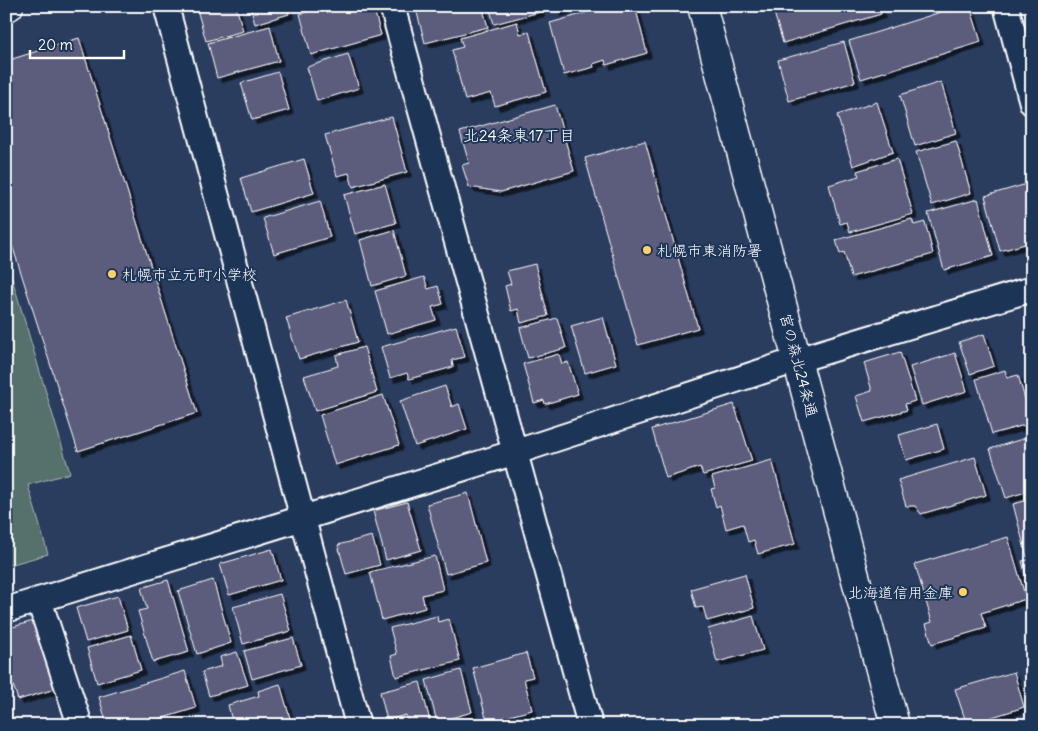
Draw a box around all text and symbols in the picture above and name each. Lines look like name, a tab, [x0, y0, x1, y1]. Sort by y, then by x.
scale bar	[30, 28, 124, 60]
text: 20 m	[38, 35, 73, 54]
district label: 北24条東17丁目	[463, 125, 575, 145]
place label: 札幌市東消防署	[657, 241, 762, 260]
marker: 札幌市東消防署	[641, 244, 653, 256]
place label: 札幌市立元町小学校	[122, 265, 257, 284]
marker: 札幌市立元町小学校	[106, 268, 118, 280]
street label: 宮の森北24条通	[776, 311, 822, 419]
place label: 北海道信用金庫	[848, 583, 953, 602]
marker: 北海道信用金庫	[957, 586, 969, 598]

